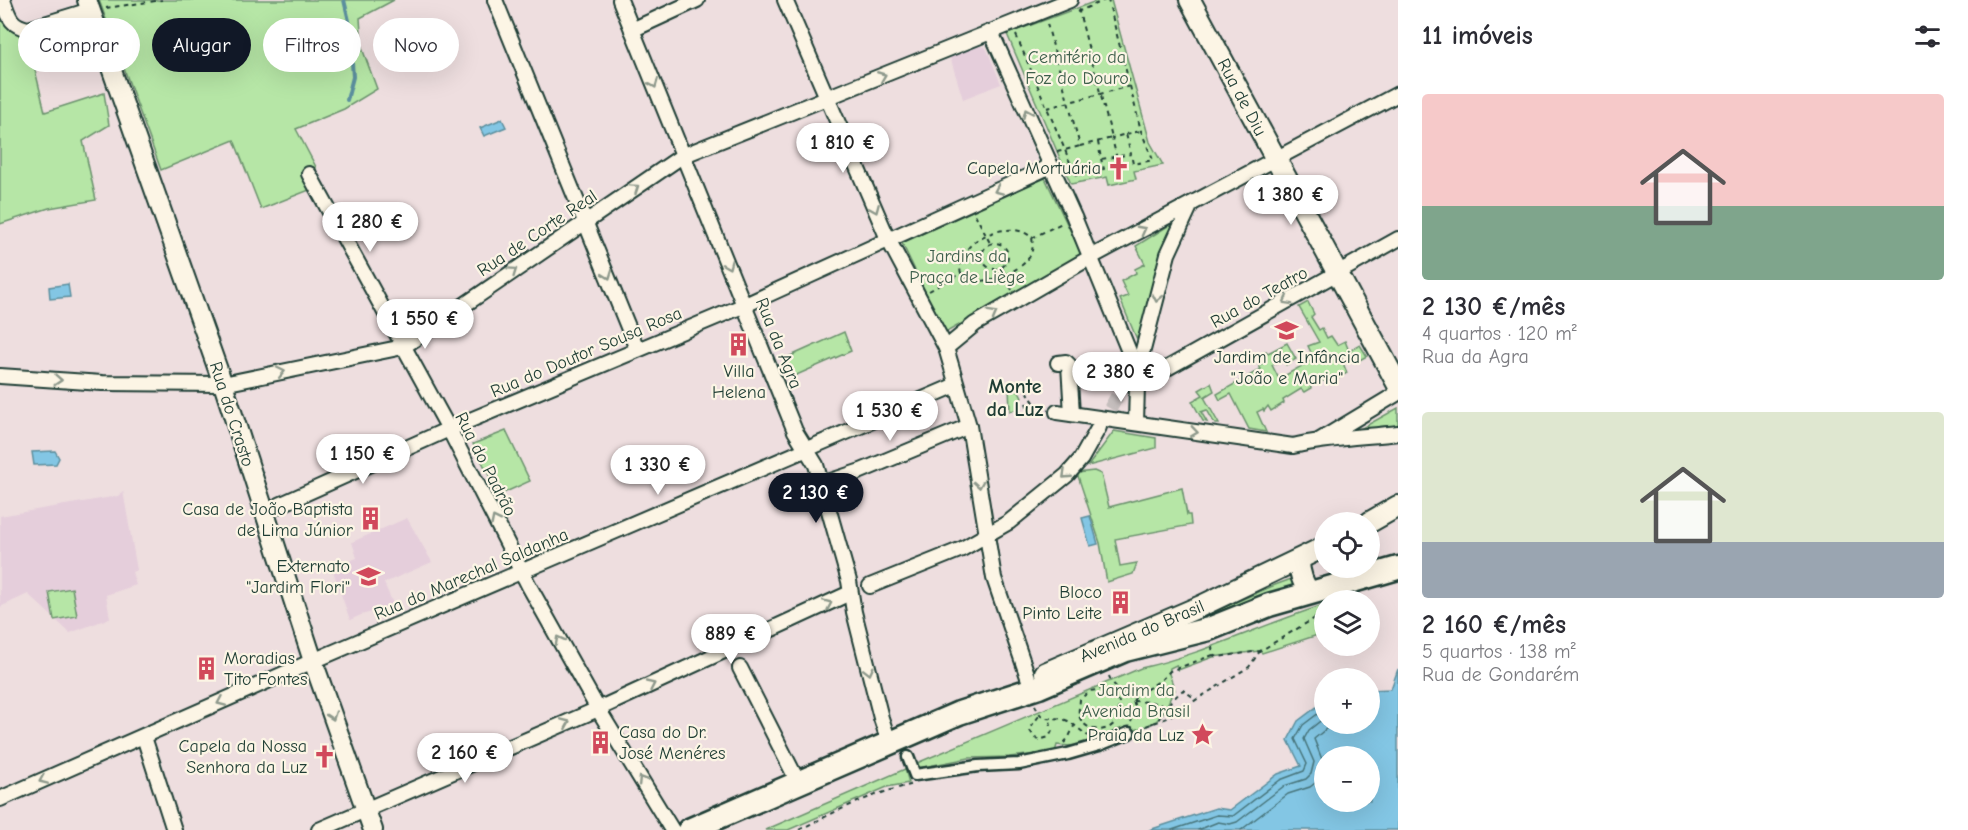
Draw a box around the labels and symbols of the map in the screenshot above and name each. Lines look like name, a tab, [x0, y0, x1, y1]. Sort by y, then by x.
park label: Cemitério da Foz do Douro	[1025, 47, 1129, 89]
street label: Rua de Diu	[1212, 55, 1271, 139]
one-way arrow	[875, 71, 886, 83]
one-way arrow	[647, 78, 659, 89]
one-way arrow	[1023, 108, 1035, 119]
pin: 1 810 €	[788, 123, 898, 174]
church icon: Capela Mortuária	[1106, 155, 1132, 181]
place label: Capela Mortuária	[967, 158, 1101, 179]
pin: 1 380 €	[1236, 175, 1346, 226]
one-way arrow	[993, 183, 1004, 195]
one-way arrow	[628, 184, 639, 195]
street label: Rua de Corte Real	[473, 186, 601, 281]
pin: 1 280 €	[315, 202, 425, 253]
one-way arrow	[868, 202, 880, 213]
one-way arrow	[1136, 226, 1147, 237]
park label: Jardins da Praça de Liège	[909, 246, 1025, 288]
one-way arrow	[720, 258, 732, 269]
street label: Rua do Teatro	[1207, 262, 1312, 333]
one-way arrow	[506, 267, 517, 278]
one-way arrow	[600, 269, 613, 280]
one-way arrow	[1151, 293, 1164, 303]
one-way arrow	[1283, 294, 1294, 305]
street label: Rua da Agra	[751, 295, 806, 392]
pin: 1 550 €	[370, 299, 480, 350]
street label: Rua do Doutor Sousa Rosa	[487, 303, 685, 402]
one-way arrow	[987, 310, 997, 321]
school or university icon: Jardim de Infância "João e Maria"	[1274, 318, 1300, 344]
building icon: Villa Helena	[726, 332, 752, 358]
place label: Jardim de Infância "João e Maria"	[1214, 347, 1360, 389]
pin: 2 380 €	[1066, 352, 1176, 403]
street label: Rua do Crasto	[205, 359, 258, 469]
place label: Villa Helena	[712, 361, 766, 403]
one-way arrow	[275, 367, 285, 380]
one-way arrow	[54, 373, 63, 386]
district label: Monte da Luz	[987, 375, 1044, 421]
pin: 1 530 €	[835, 391, 945, 442]
street label: Rua do Padrão	[450, 409, 521, 520]
one-way arrow	[1189, 425, 1199, 437]
pin: 1 150 €	[308, 434, 418, 485]
pin: 1 330 €	[603, 445, 713, 496]
one-way arrow	[1063, 468, 1073, 479]
pin: 2 130 €	[761, 473, 871, 524]
one-way arrow	[972, 479, 984, 488]
place label: Casa de João Baptista de Lima Júnior	[182, 499, 354, 541]
building icon: Casa de João Baptista de Lima Júnior	[358, 506, 384, 532]
one-way arrow	[491, 516, 502, 527]
street label: Rua do Marechal Saldanha	[371, 524, 571, 625]
place label: Externato "Jardim Flori"	[246, 556, 350, 598]
school or university icon: Externato "Jardim Flori"	[355, 563, 381, 589]
place label: Bloco Pinto Leite	[1022, 582, 1102, 624]
building icon: Bloco Pinto Leite	[1107, 589, 1133, 615]
street label: Avenida do Brasil	[1077, 596, 1208, 667]
one-way arrow	[822, 600, 833, 612]
pin: 889 €	[689, 614, 773, 665]
one-way arrow	[555, 636, 566, 646]
place label: Moradias Tito Fontes	[224, 648, 308, 690]
building icon: Moradias Tito Fontes	[193, 655, 219, 681]
one-way arrow	[862, 665, 875, 675]
one-way arrow	[644, 680, 655, 692]
park label: Jardim da Avenida Brasil	[1082, 680, 1190, 722]
one-way arrow	[217, 695, 228, 707]
one-way arrow	[325, 710, 338, 721]
one-way arrow	[559, 718, 570, 730]
place label: Casa do Dr. José Menéres	[619, 722, 725, 764]
place icon: Praia da Luz	[1189, 722, 1215, 748]
place label: Praia da Luz	[1088, 725, 1184, 746]
building icon: Casa do Dr. José Menéres	[588, 729, 614, 755]
pin: 2 160 €	[410, 733, 520, 784]
place label: Capela da Nossa Senhora da Luz	[179, 736, 307, 778]
church icon: Capela da Nossa Senhora da Luz	[312, 743, 338, 769]
one-way arrow	[38, 773, 49, 785]
one-way arrow	[637, 776, 649, 786]

